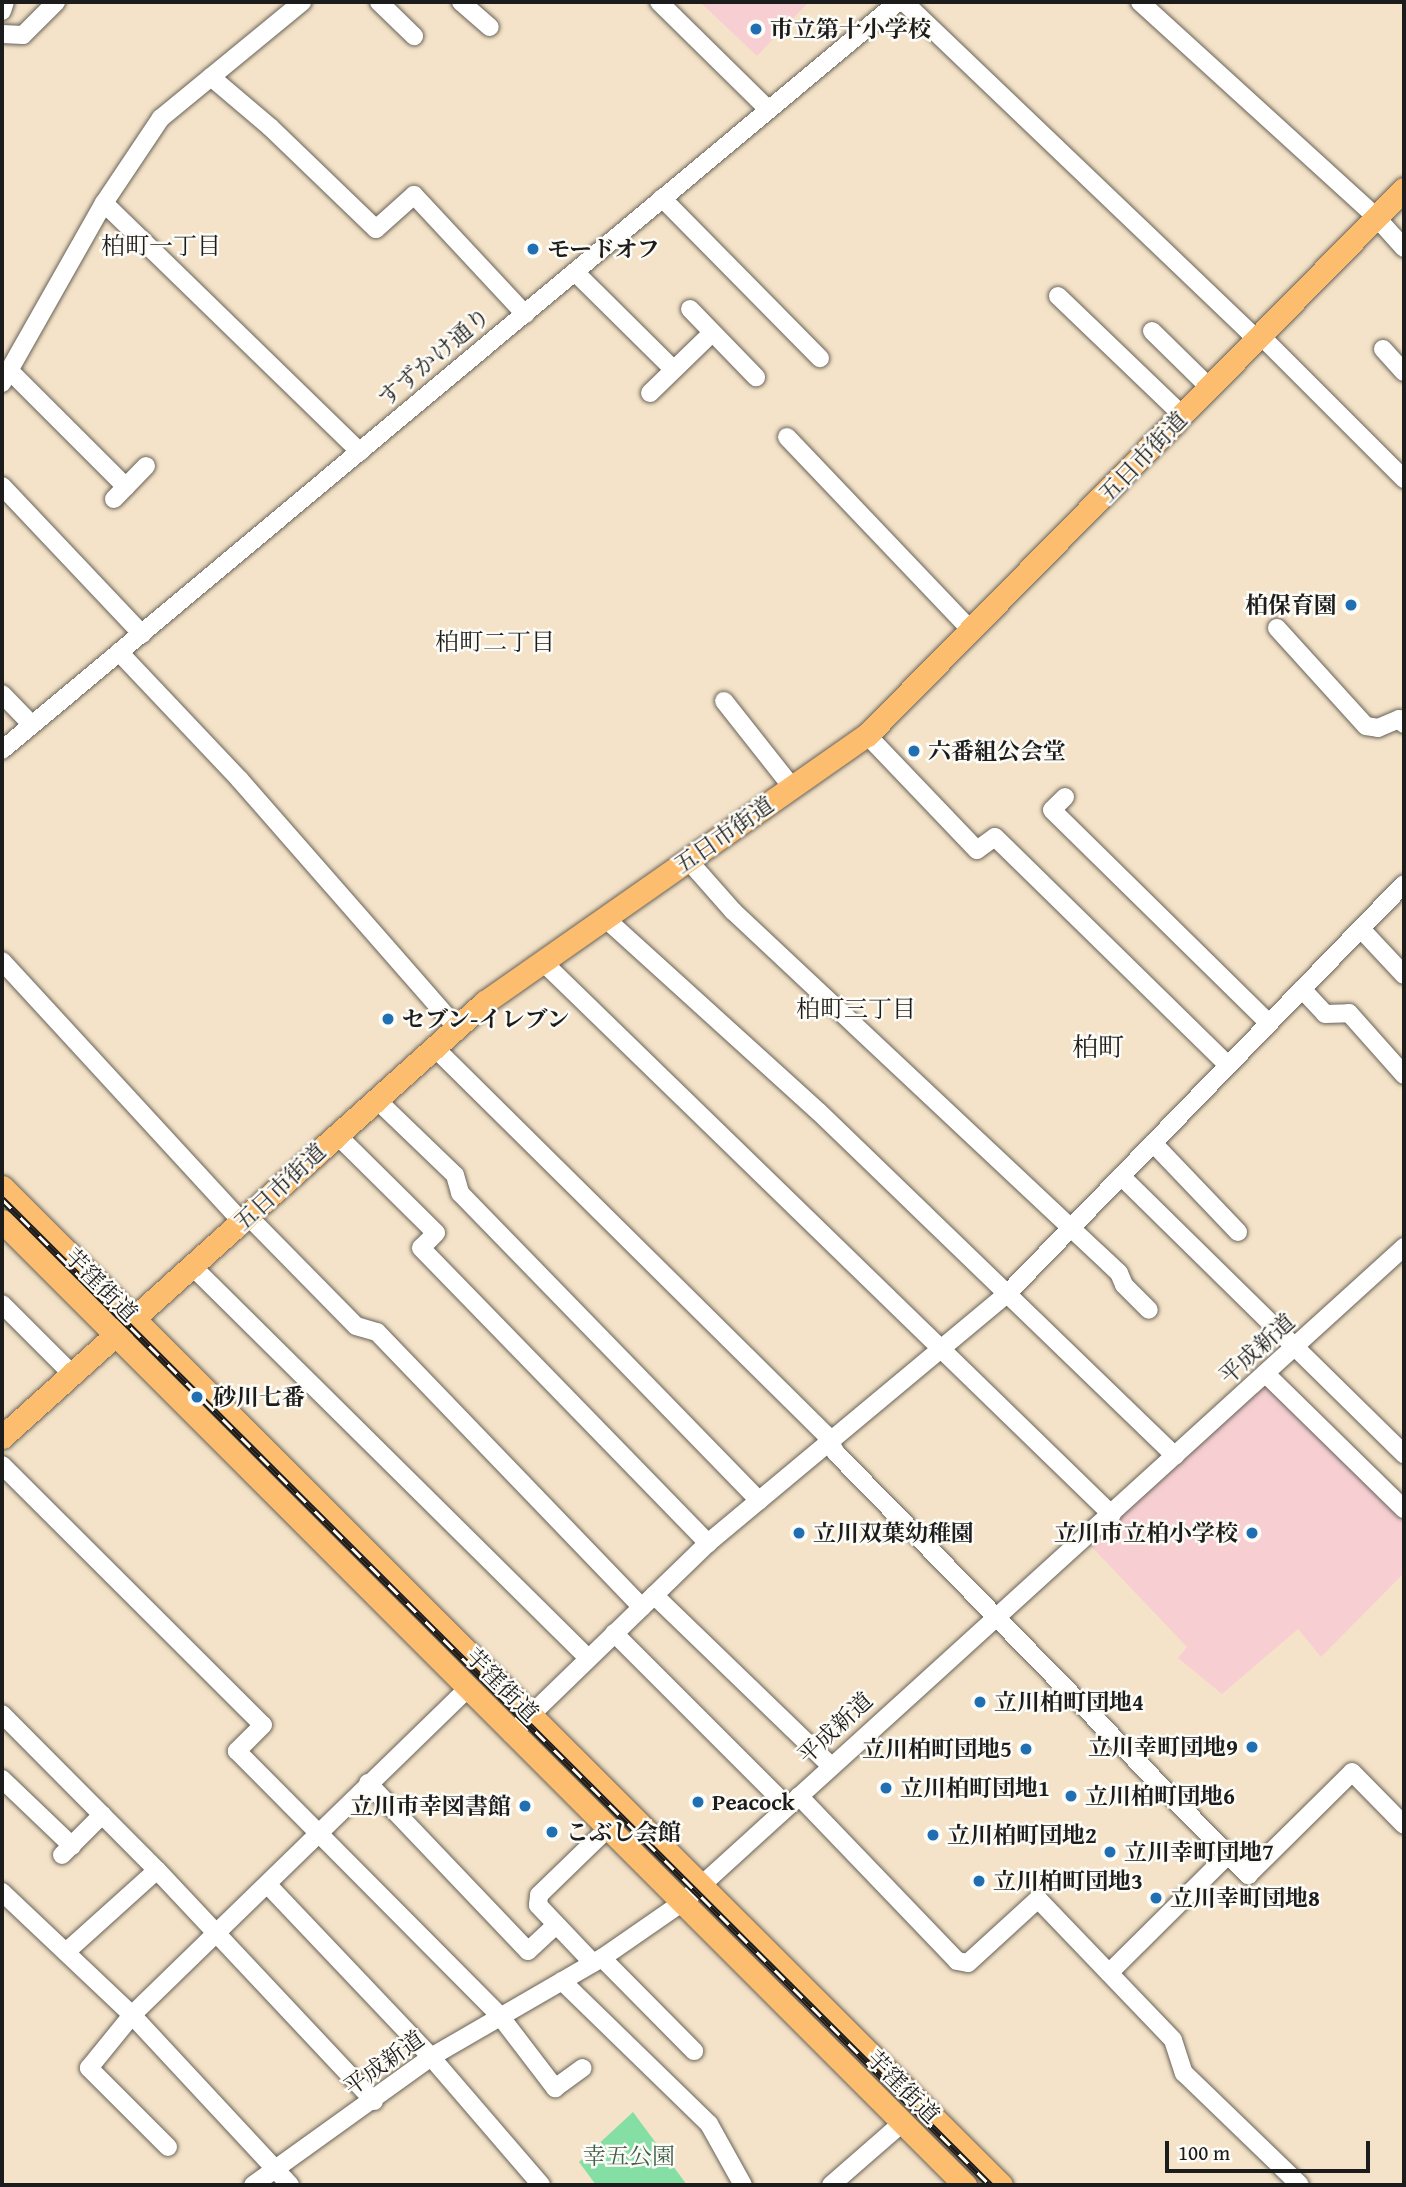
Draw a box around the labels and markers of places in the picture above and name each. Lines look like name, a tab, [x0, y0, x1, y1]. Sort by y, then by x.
place label: 市立第十小学校	[770, 15, 931, 43]
marker: 市立第十小学校	[748, 21, 764, 37]
place label: モードオフ	[547, 235, 661, 263]
marker: モードオフ	[525, 241, 541, 257]
place label: 柏保育園	[1245, 591, 1337, 619]
marker: 柏保育園	[1343, 597, 1359, 613]
place label: 六番組公会堂	[928, 737, 1066, 765]
marker: 六番組公会堂	[906, 743, 922, 759]
place label: セブン-イレブン	[402, 1005, 571, 1033]
marker: セブン-イレブン	[380, 1011, 396, 1027]
place label: 砂川七番	[213, 1383, 305, 1411]
marker: 砂川七番	[187, 1387, 207, 1407]
place label: 立川双葉幼稚園	[813, 1519, 974, 1547]
place label: 立川市立柏小学校	[1054, 1519, 1238, 1547]
marker: 立川双葉幼稚園	[791, 1525, 807, 1541]
marker: 立川市立柏小学校	[1244, 1525, 1260, 1541]
place label: 立川柏町団地4	[994, 1688, 1144, 1716]
marker: 立川柏町団地4	[972, 1694, 988, 1710]
place label: 立川幸町団地9	[1088, 1733, 1238, 1761]
place label: 立川柏町団地5	[862, 1735, 1012, 1763]
marker: 立川幸町団地9	[1244, 1739, 1260, 1755]
marker: 立川柏町団地5	[1018, 1741, 1034, 1757]
place label: 立川柏町団地1	[900, 1774, 1050, 1802]
marker: 立川柏町団地1	[878, 1780, 894, 1796]
place label: 立川柏町団地6	[1085, 1782, 1235, 1810]
place label: Peacock	[712, 1788, 795, 1816]
marker: 立川柏町団地6	[1063, 1788, 1079, 1804]
place label: 立川市幸図書館	[350, 1792, 511, 1820]
marker: Peacock	[690, 1794, 706, 1810]
marker: 立川市幸図書館	[517, 1798, 533, 1814]
place label: こぶし会館	[566, 1818, 681, 1846]
place label: 立川柏町団地2	[947, 1821, 1097, 1849]
marker: こぶし会館	[544, 1824, 560, 1840]
marker: 立川柏町団地2	[925, 1827, 941, 1843]
place label: 立川幸町団地7	[1124, 1838, 1274, 1866]
marker: 立川幸町団地7	[1102, 1844, 1118, 1860]
place label: 立川柏町団地3	[993, 1867, 1143, 1895]
marker: 立川柏町団地3	[971, 1873, 987, 1889]
place label: 立川幸町団地8	[1170, 1884, 1320, 1912]
marker: 立川幸町団地8	[1148, 1890, 1164, 1906]

